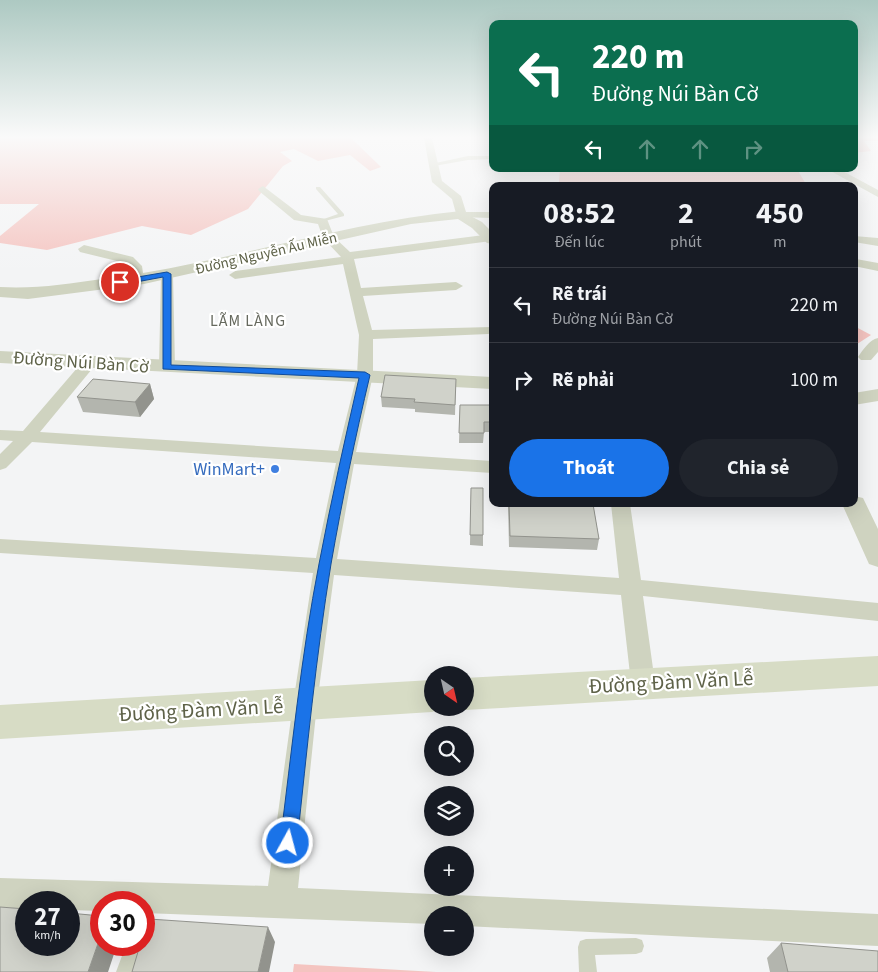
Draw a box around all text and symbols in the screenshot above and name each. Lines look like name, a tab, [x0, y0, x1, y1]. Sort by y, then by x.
text: 220 m	[592, 32, 684, 82]
icon: left	[509, 40, 574, 105]
text: Đường Núi Bàn Cờ	[592, 78, 758, 110]
icon: left	[580, 135, 608, 163]
icon: ahead	[633, 135, 661, 163]
icon: ahead	[686, 135, 714, 163]
icon: right	[739, 135, 767, 163]
text: 08:52	[543, 192, 616, 235]
text: 2	[678, 192, 694, 235]
text: 450	[756, 192, 804, 235]
street label: Đường Nguyễn Ấu Miễn	[193, 227, 339, 280]
text: Đến lúc	[554, 231, 605, 253]
text: phút	[670, 231, 702, 253]
text: m	[773, 231, 787, 253]
pin	[99, 261, 141, 303]
icon: arrive	[106, 268, 134, 296]
text: Rẽ trái	[552, 281, 607, 308]
icon: left	[509, 291, 537, 319]
text: 220 m	[790, 292, 838, 319]
text: Đường Núi Bàn Cờ	[552, 308, 673, 330]
district label: LÃM LÀNG	[210, 310, 286, 332]
street label: Đường Núi Bàn Cờ	[12, 345, 150, 380]
icon: right	[509, 366, 537, 394]
text: Rẽ phải	[552, 367, 614, 394]
text: 100 m	[790, 367, 838, 394]
button: Thoát	[509, 439, 669, 497]
button: Chia sẻ	[679, 439, 838, 497]
place label: WinMart+	[193, 457, 265, 482]
marker: WinMart+	[269, 463, 281, 475]
street label: Đường Đàm Văn Lễ	[588, 663, 754, 701]
north arrow	[424, 666, 474, 716]
map controls	[424, 666, 474, 956]
street label: Đường Đàm Văn Lễ	[118, 691, 284, 729]
button: search	[424, 726, 474, 776]
button: layers	[424, 786, 474, 836]
position arrow	[261, 816, 313, 868]
button: +	[424, 846, 474, 896]
speed limit sign: 30	[90, 891, 155, 956]
text: 27	[34, 899, 61, 935]
button: −	[424, 906, 474, 956]
text: km/h	[34, 927, 61, 944]

